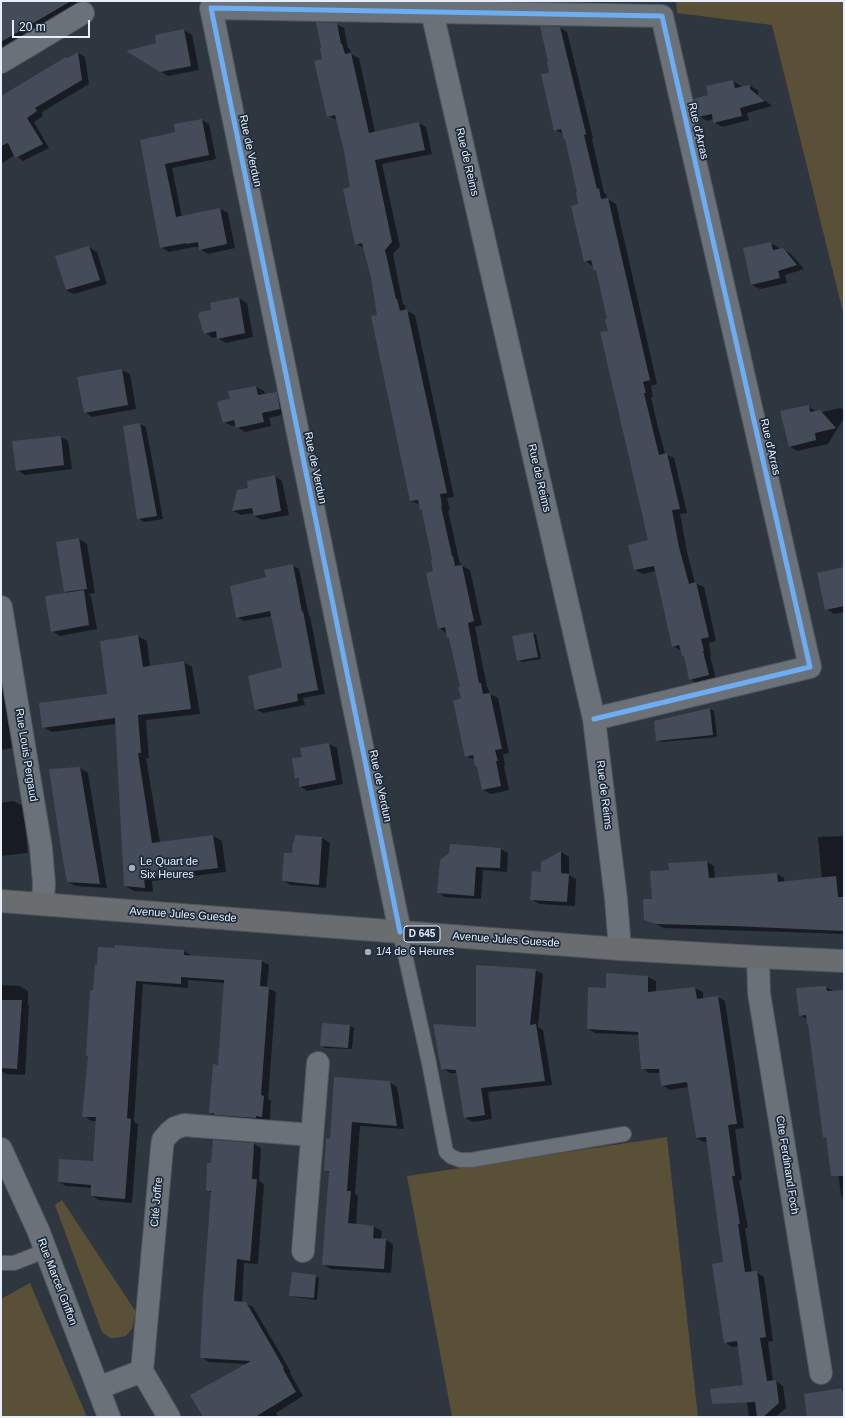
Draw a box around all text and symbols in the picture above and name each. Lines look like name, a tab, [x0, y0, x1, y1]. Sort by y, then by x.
scale bar	[14, 12, 92, 38]
text: 20 m	[19, 20, 46, 34]
street label: Rue d'Arras	[685, 101, 711, 161]
street label: Rue de Verdun	[236, 114, 264, 188]
street label: Rue de Reims	[453, 127, 481, 197]
street label: Rue d'Arras	[757, 417, 783, 477]
street label: Rue de Verdun	[301, 431, 329, 505]
street label: Rue de Reims	[525, 443, 553, 513]
street label: Rue Louis Pergaud	[12, 707, 40, 803]
street label: Rue de Verdun	[366, 749, 394, 823]
street label: Rue de Reims	[593, 760, 615, 830]
place label: Le Quart de Six Heures	[140, 855, 198, 881]
marker: Le Quart de Six Heures	[127, 863, 137, 873]
street label: Avenue Jules Guesde	[129, 905, 237, 925]
road number: D 645	[404, 926, 440, 942]
street label: Avenue Jules Guesde	[452, 930, 560, 950]
place label: 1/4 de 6 Heures	[376, 945, 454, 959]
marker: 1/4 de 6 Heures	[363, 947, 373, 957]
street label: Cite Ferdinand Foch	[773, 1115, 801, 1215]
street label: Cité Joffre	[148, 1177, 166, 1227]
street label: Rue Marcel Griffon	[34, 1237, 80, 1327]

